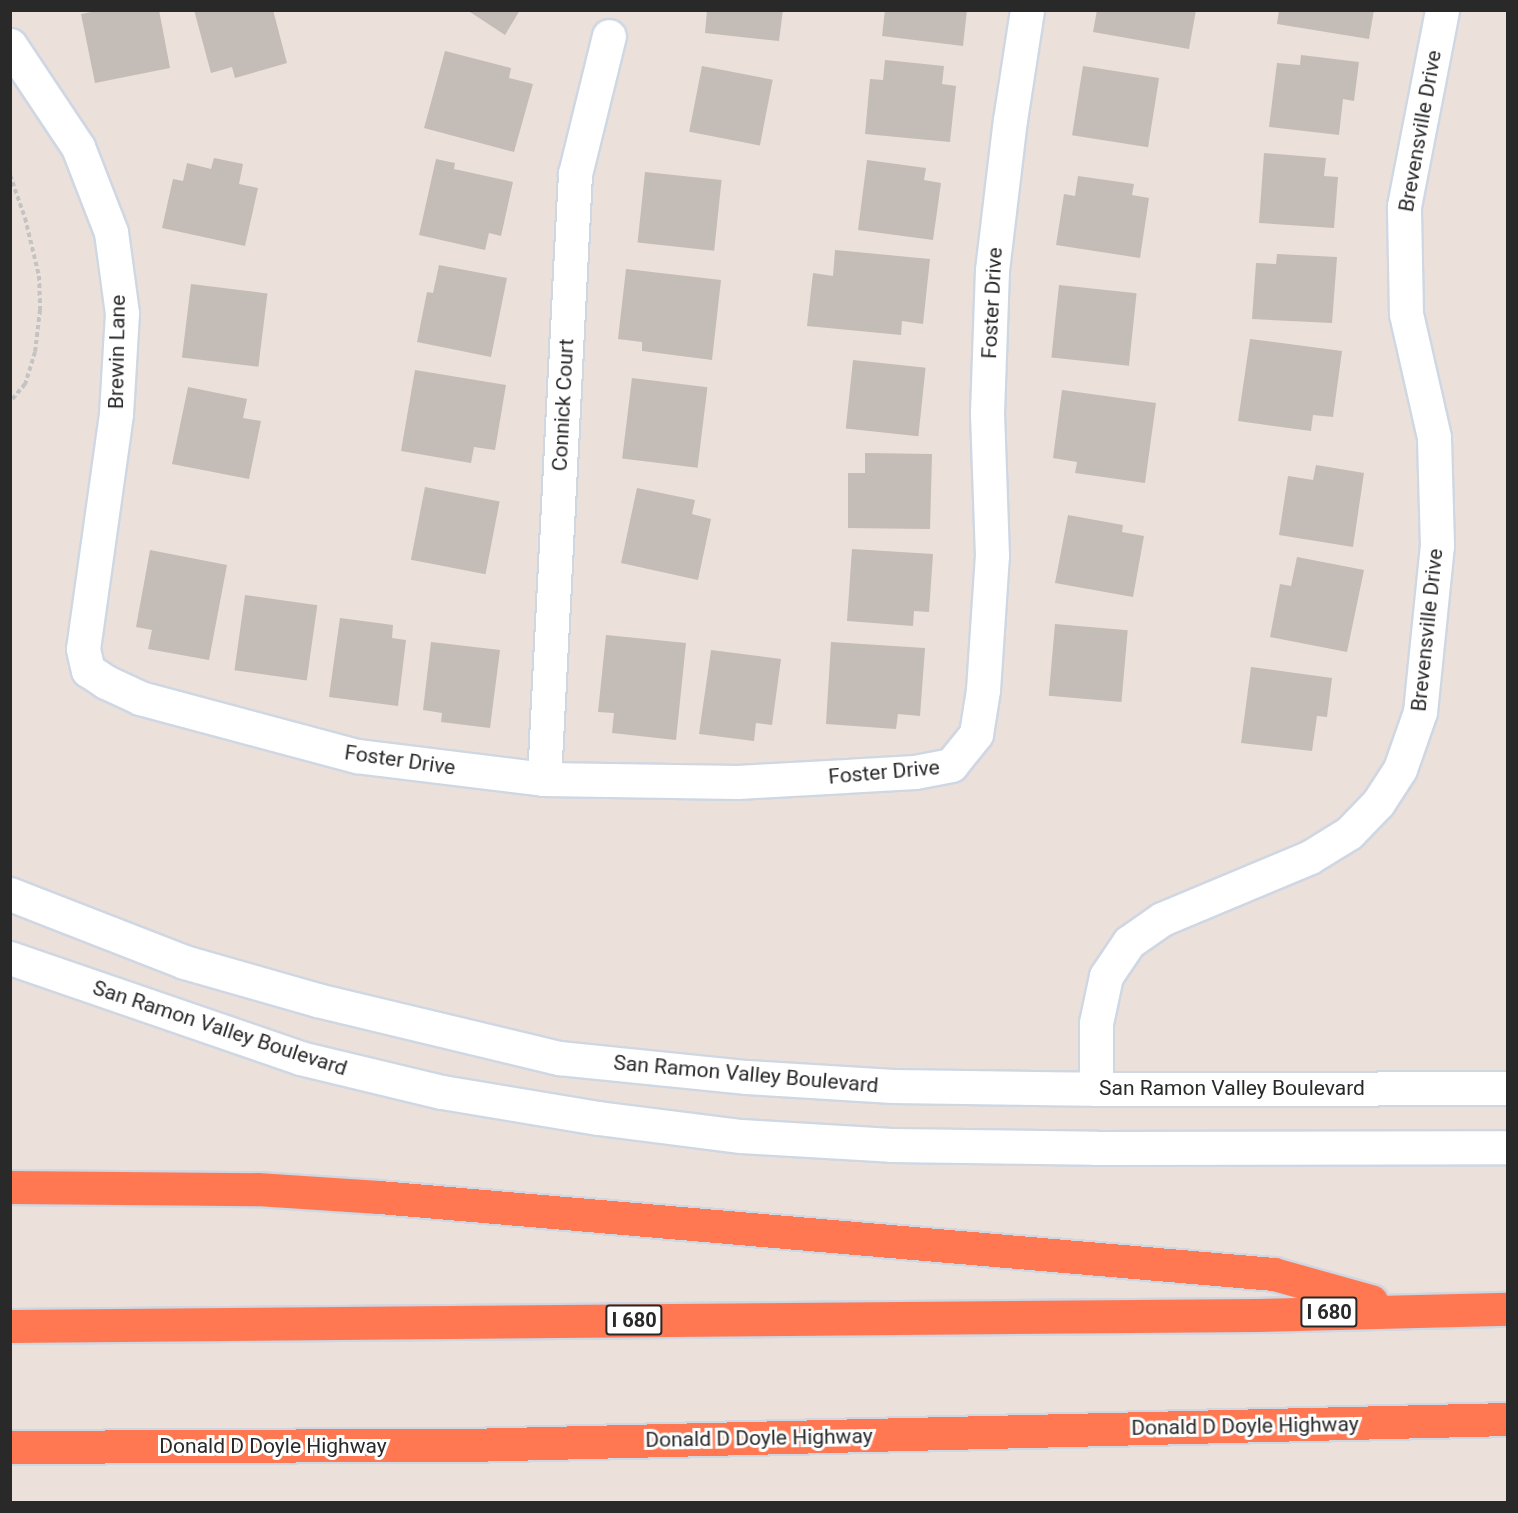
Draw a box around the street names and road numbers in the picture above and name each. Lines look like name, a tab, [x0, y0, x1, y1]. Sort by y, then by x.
street label: Brevensville Drive	[1393, 48, 1447, 214]
street label: Foster Drive	[976, 247, 1008, 359]
street label: Brewin Lane	[103, 295, 131, 409]
street label: Connick Court	[547, 338, 579, 472]
street label: Brevensville Drive	[1406, 547, 1448, 713]
street label: Foster Drive	[343, 740, 457, 780]
street label: Foster Drive	[827, 755, 941, 789]
street label: San Ramon Valley Boulevard	[90, 975, 350, 1081]
street label: San Ramon Valley Boulevard	[612, 1050, 880, 1098]
street label: San Ramon Valley Boulevard	[1099, 1075, 1365, 1101]
road number: I 680	[1299, 1295, 1359, 1329]
road number: I 680	[604, 1303, 664, 1337]
street label: Donald D Doyle Highway	[1131, 1411, 1359, 1441]
street label: Donald D Doyle Highway	[645, 1423, 873, 1453]
street label: Donald D Doyle Highway	[159, 1433, 387, 1459]

